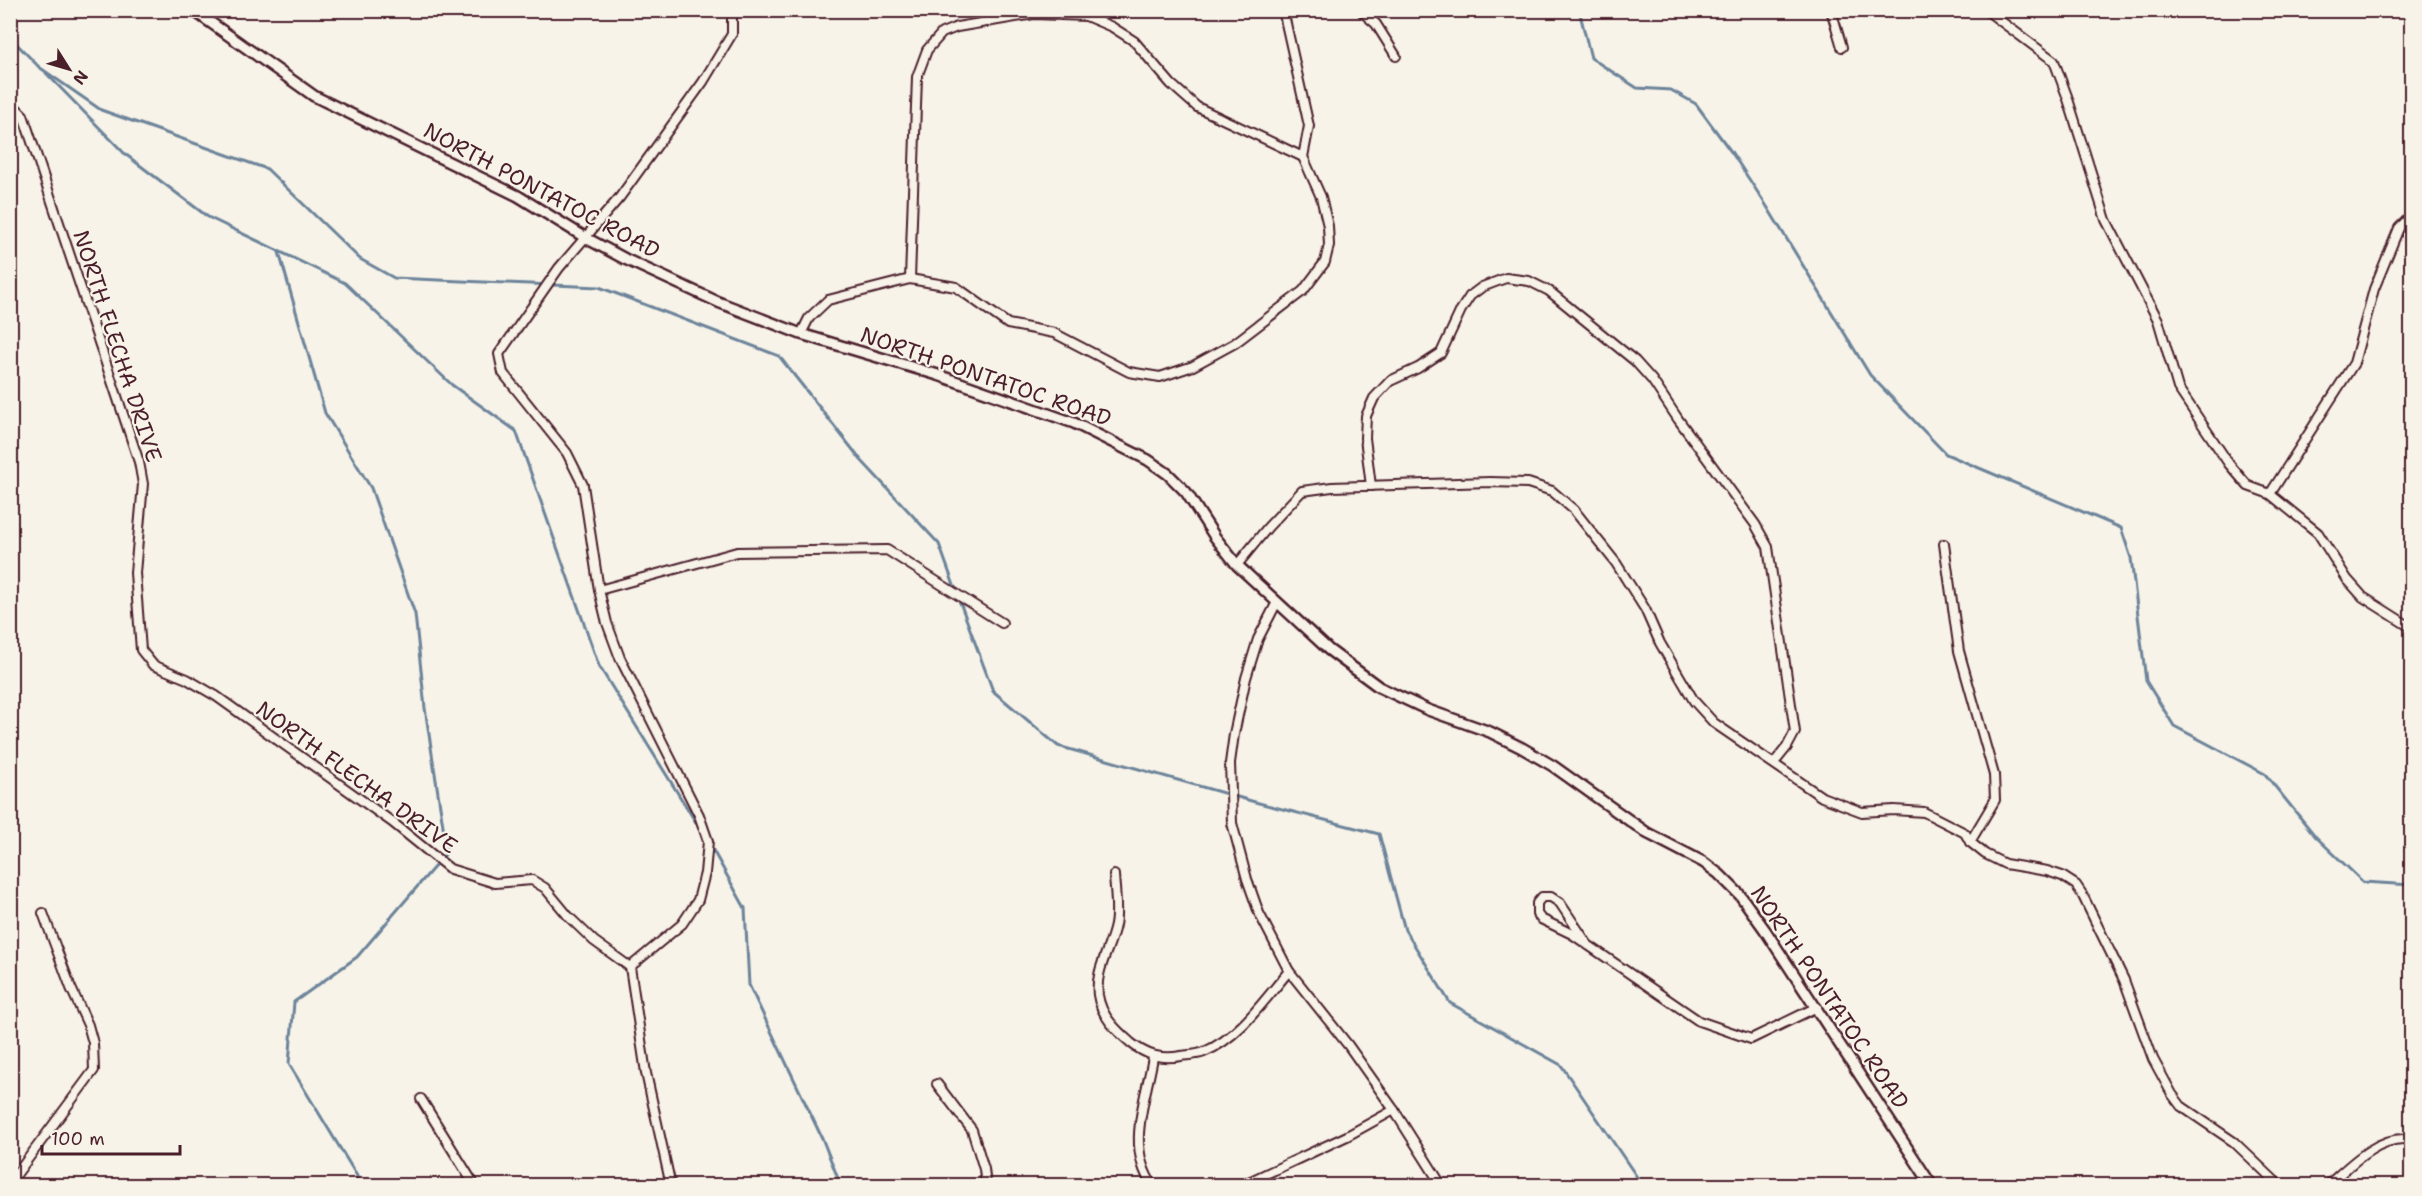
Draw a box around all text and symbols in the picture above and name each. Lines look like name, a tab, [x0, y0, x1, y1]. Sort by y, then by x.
north arrow	[39, 39, 99, 99]
text: N	[68, 66, 93, 89]
street label: NORTH PONTATOC ROAD	[419, 116, 665, 265]
street label: NORTH FLECHA DRIVE	[66, 226, 169, 466]
street label: NORTH PONTATOC ROAD	[856, 320, 1115, 433]
street label: NORTH FLECHA DRIVE	[250, 694, 463, 860]
street label: NORTH PONTATOC ROAD	[1744, 880, 1915, 1115]
scale bar	[42, 1118, 180, 1156]
text: 100 m	[51, 1127, 105, 1151]

